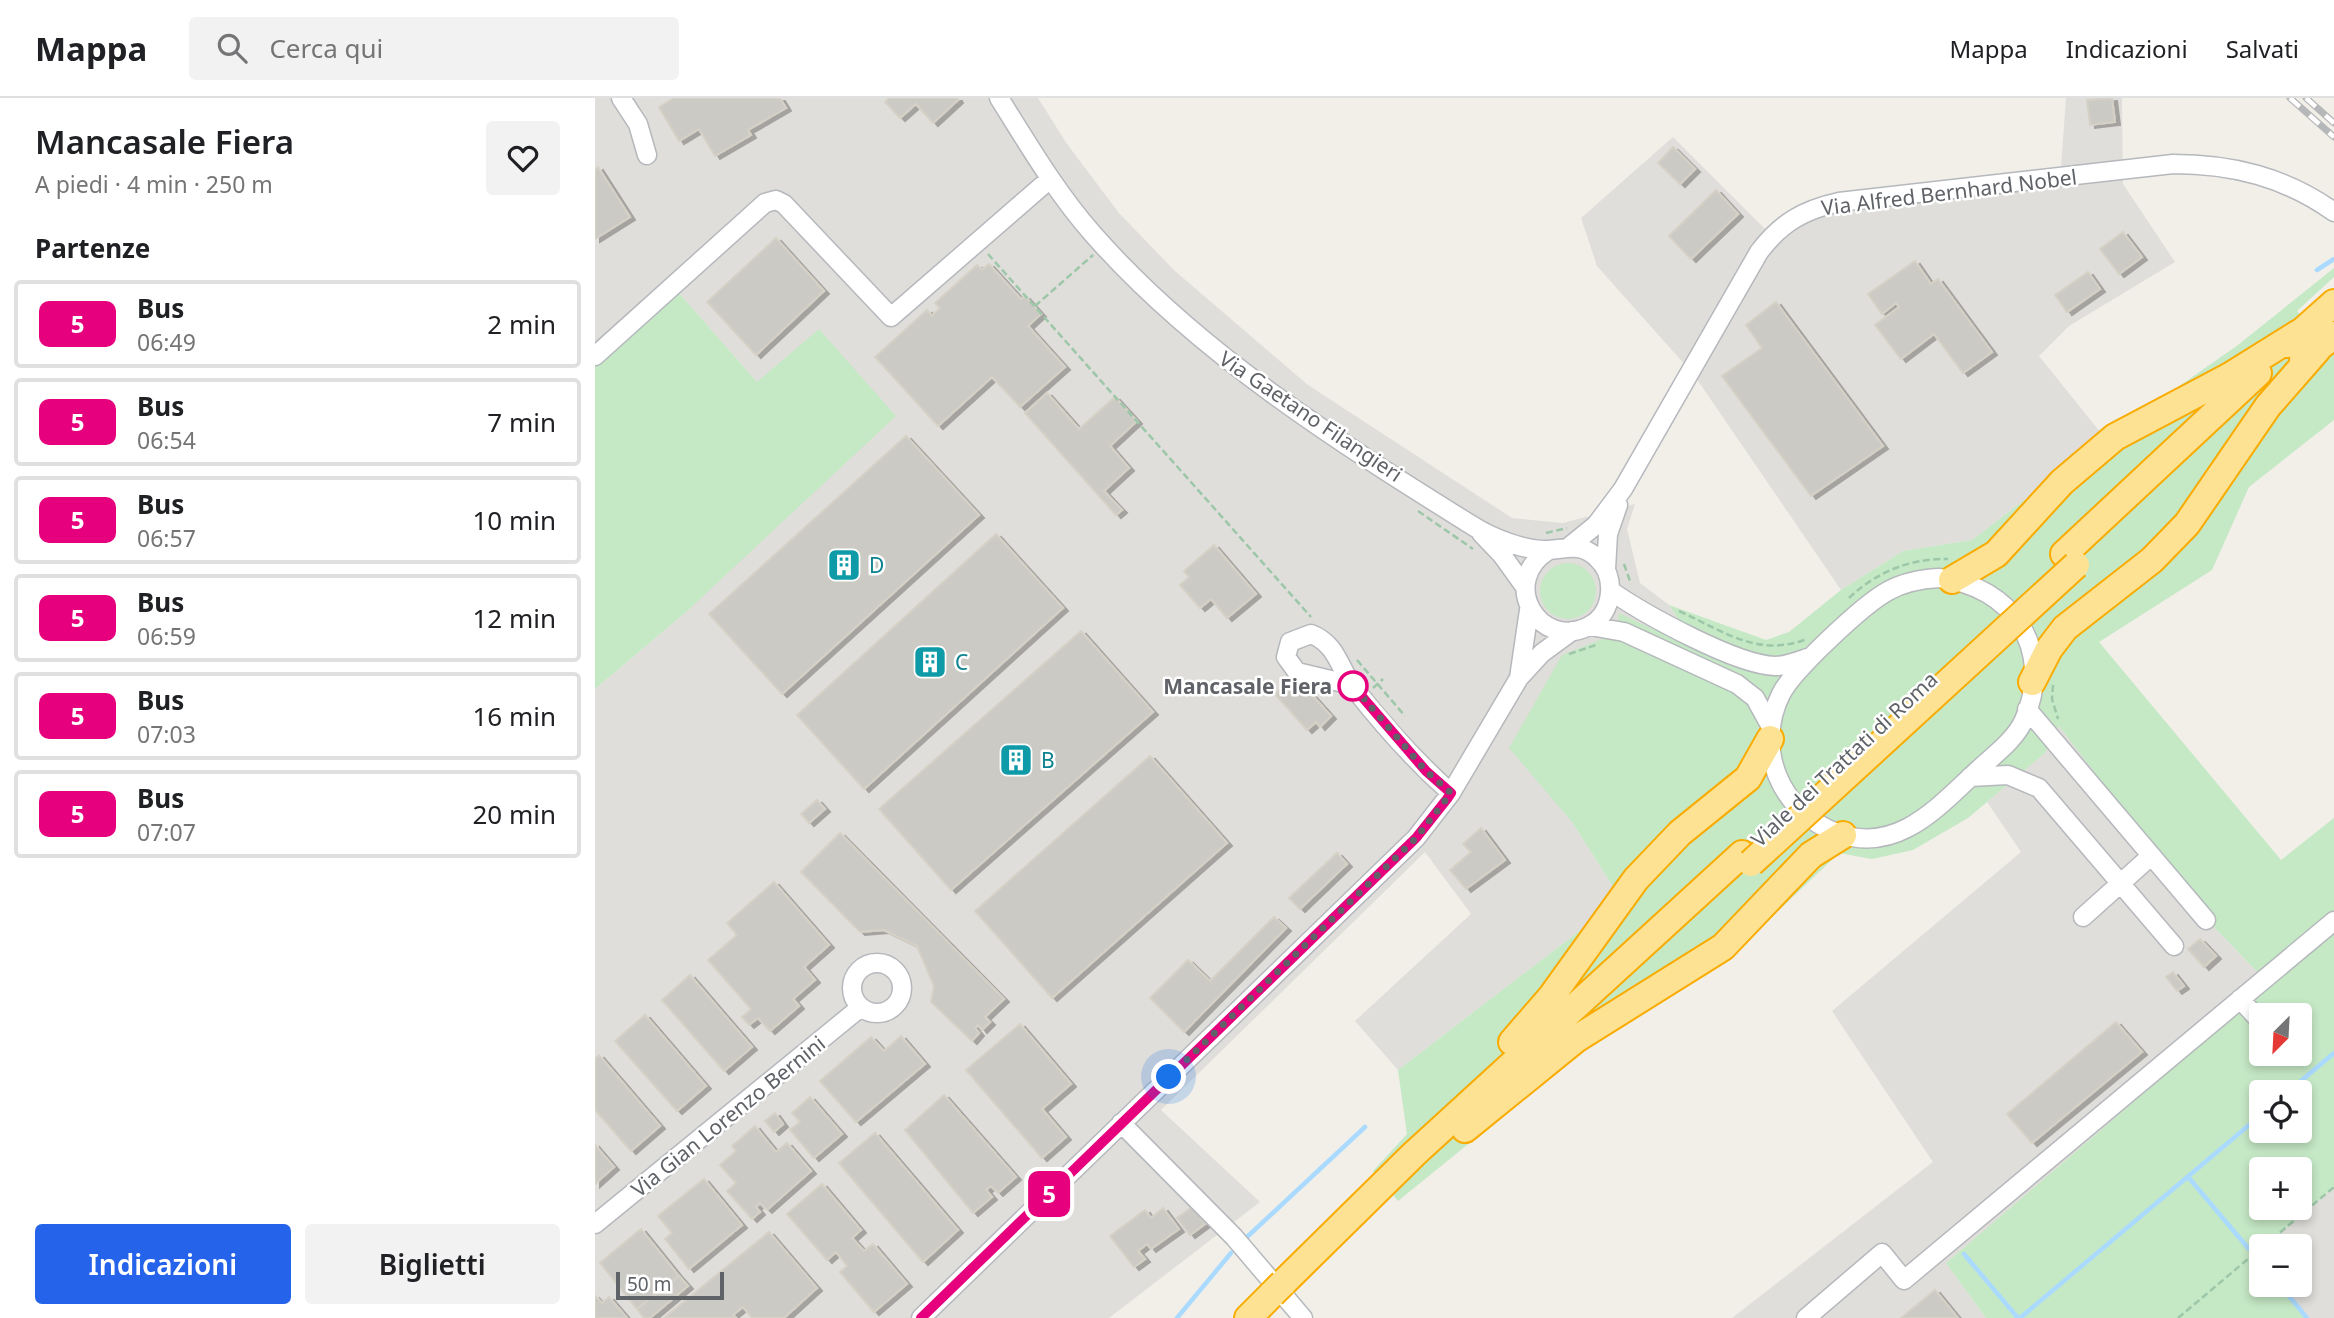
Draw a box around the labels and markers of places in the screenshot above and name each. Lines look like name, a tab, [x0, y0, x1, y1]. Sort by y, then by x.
building icon: D	[825, 546, 863, 584]
place label: D	[869, 551, 884, 579]
building icon: C	[911, 643, 949, 681]
place label: C	[955, 648, 968, 676]
marker: Mancasale Fiera	[1338, 671, 1368, 701]
place label: Mancasale Fiera	[1163, 672, 1332, 700]
building icon: B	[997, 741, 1035, 779]
place label: B	[1041, 746, 1055, 774]

